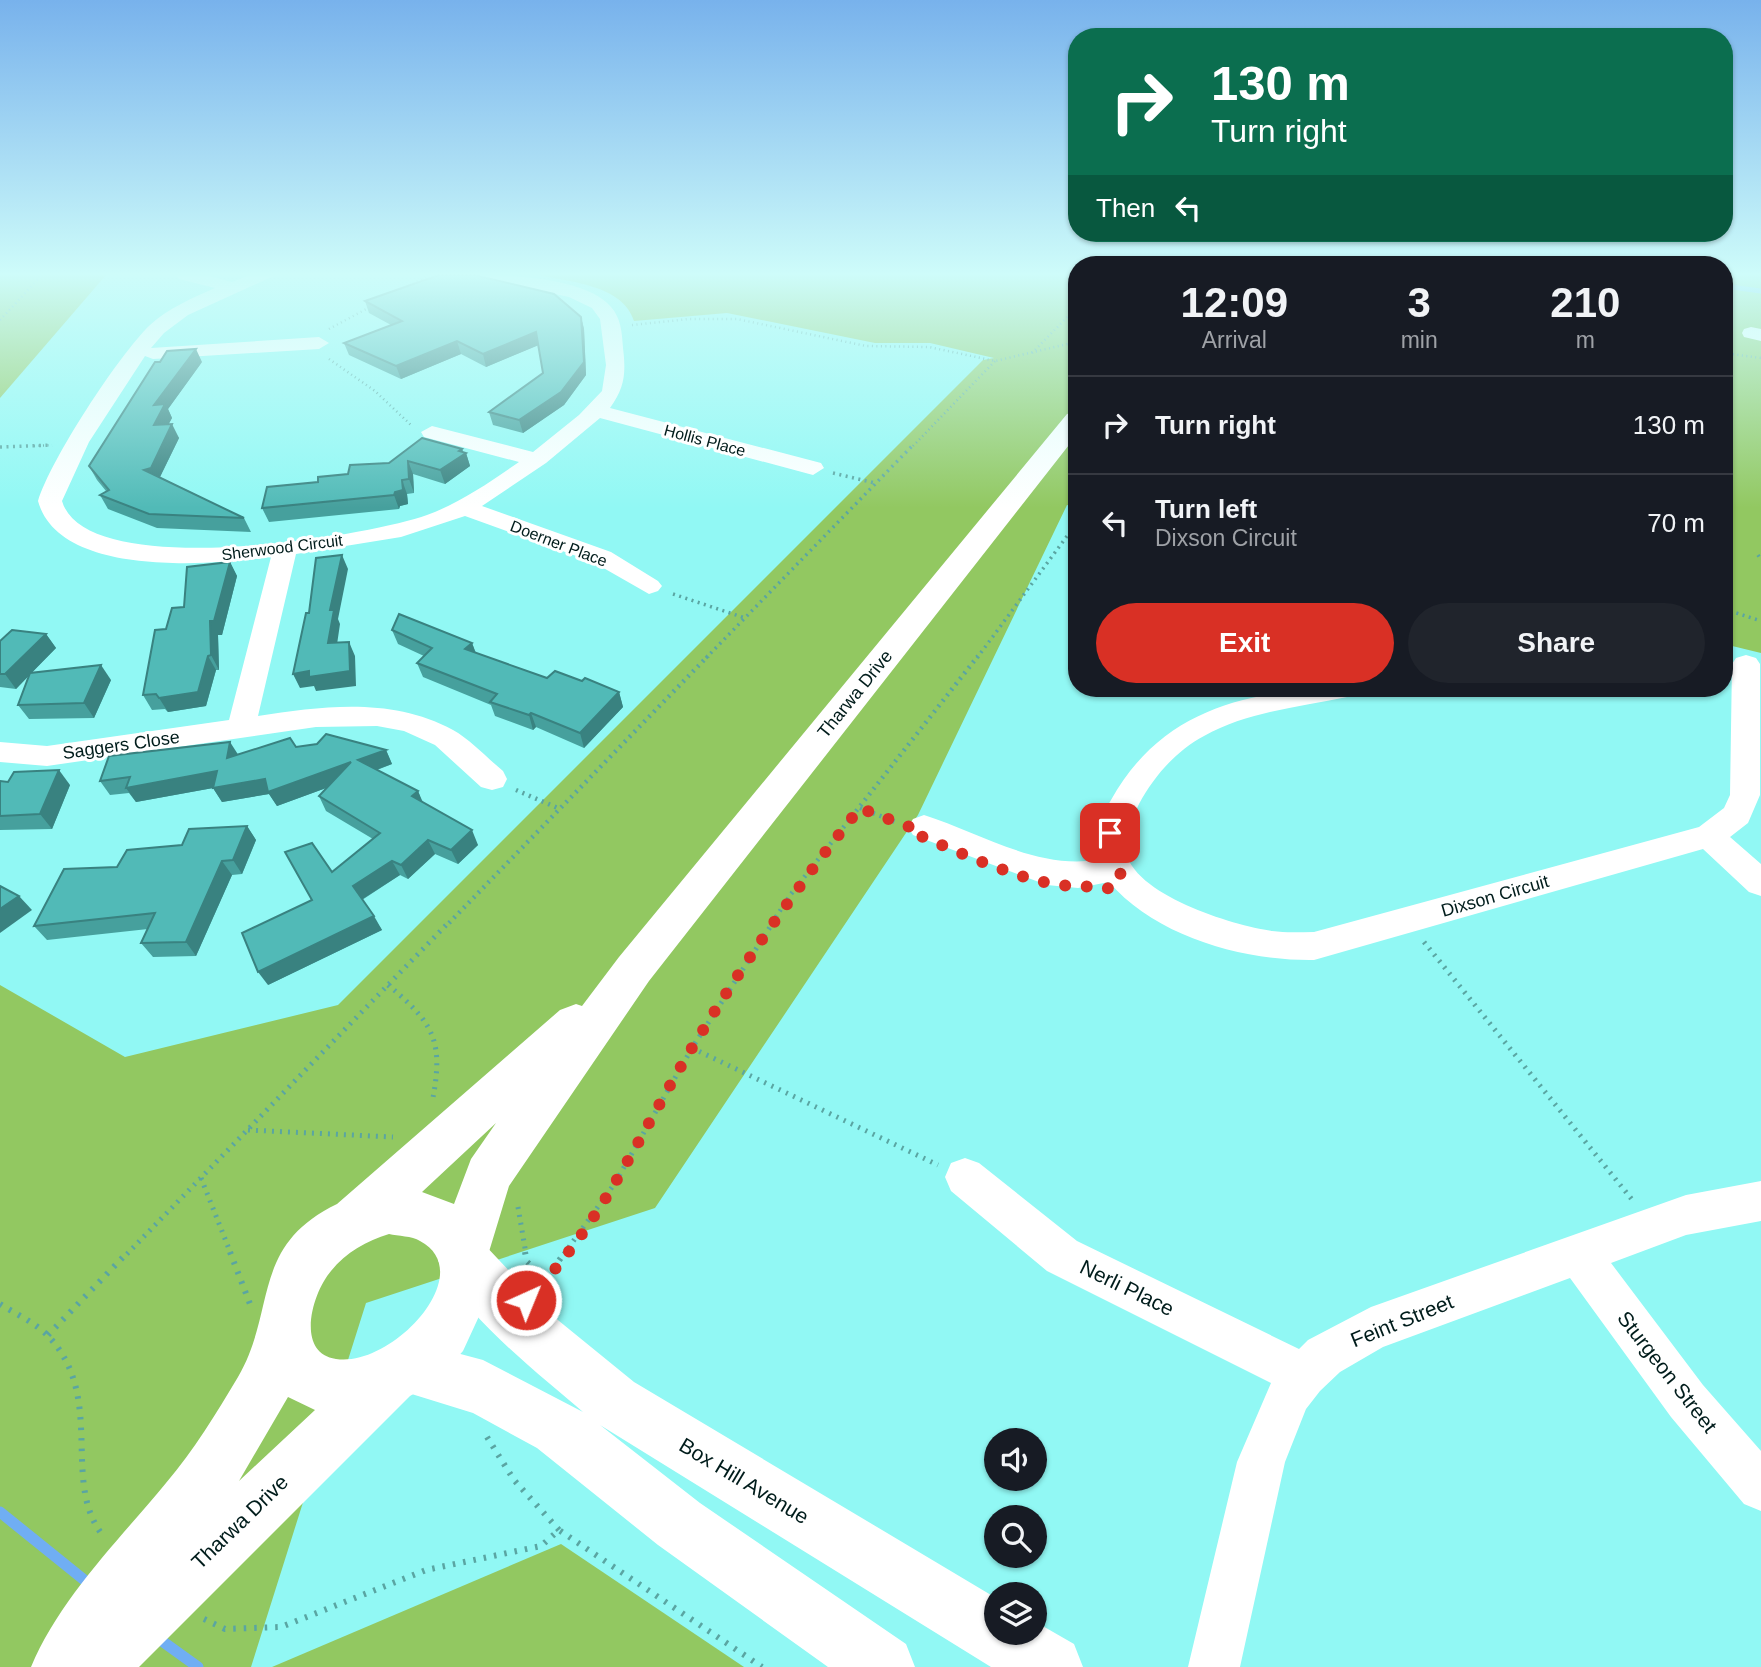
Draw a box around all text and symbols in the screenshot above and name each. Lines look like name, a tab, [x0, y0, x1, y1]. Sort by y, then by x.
icon: right	[1096, 56, 1187, 147]
text: 130 m	[1211, 56, 1350, 110]
text: Turn right	[1211, 113, 1347, 149]
icon: left	[1169, 189, 1207, 227]
text: Then	[1096, 193, 1155, 223]
text: 12:09	[1181, 279, 1288, 326]
text: 3	[1407, 279, 1431, 326]
text: 210	[1550, 279, 1620, 326]
text: Arrival	[1202, 327, 1267, 353]
text: min	[1401, 327, 1438, 353]
text: m	[1576, 327, 1595, 353]
icon: right	[1096, 406, 1134, 444]
text: Turn right	[1155, 410, 1276, 440]
text: 130 m	[1633, 410, 1705, 440]
street label: Hollis Place	[662, 421, 748, 460]
text: Turn left	[1155, 494, 1257, 524]
icon: left	[1096, 504, 1134, 542]
text: 70 m	[1647, 508, 1705, 538]
street label: Doerner Place	[508, 517, 610, 570]
text: Dixson Circuit	[1155, 525, 1297, 551]
street label: Sherwood Circuit	[221, 532, 344, 563]
button: Exit	[1096, 603, 1394, 683]
button: Share	[1408, 603, 1705, 683]
street label: Tharwa Drive	[814, 646, 896, 742]
street label: Saggers Close	[61, 727, 181, 763]
pin	[1080, 803, 1140, 863]
icon: arrive	[1091, 814, 1129, 852]
street label: Dixson Circuit	[1439, 871, 1551, 921]
street label: Nerli Place	[1077, 1255, 1178, 1320]
position arrow	[489, 1263, 563, 1337]
street label: Feint Street	[1347, 1289, 1457, 1352]
street label: Sturgeon Street	[1613, 1307, 1722, 1437]
map controls	[984, 1428, 1047, 1645]
button: sound	[984, 1428, 1047, 1491]
street label: Box Hill Avenue	[675, 1433, 813, 1528]
street label: Tharwa Drive	[187, 1470, 293, 1573]
button: search	[984, 1505, 1047, 1568]
button: layers	[984, 1582, 1047, 1645]

